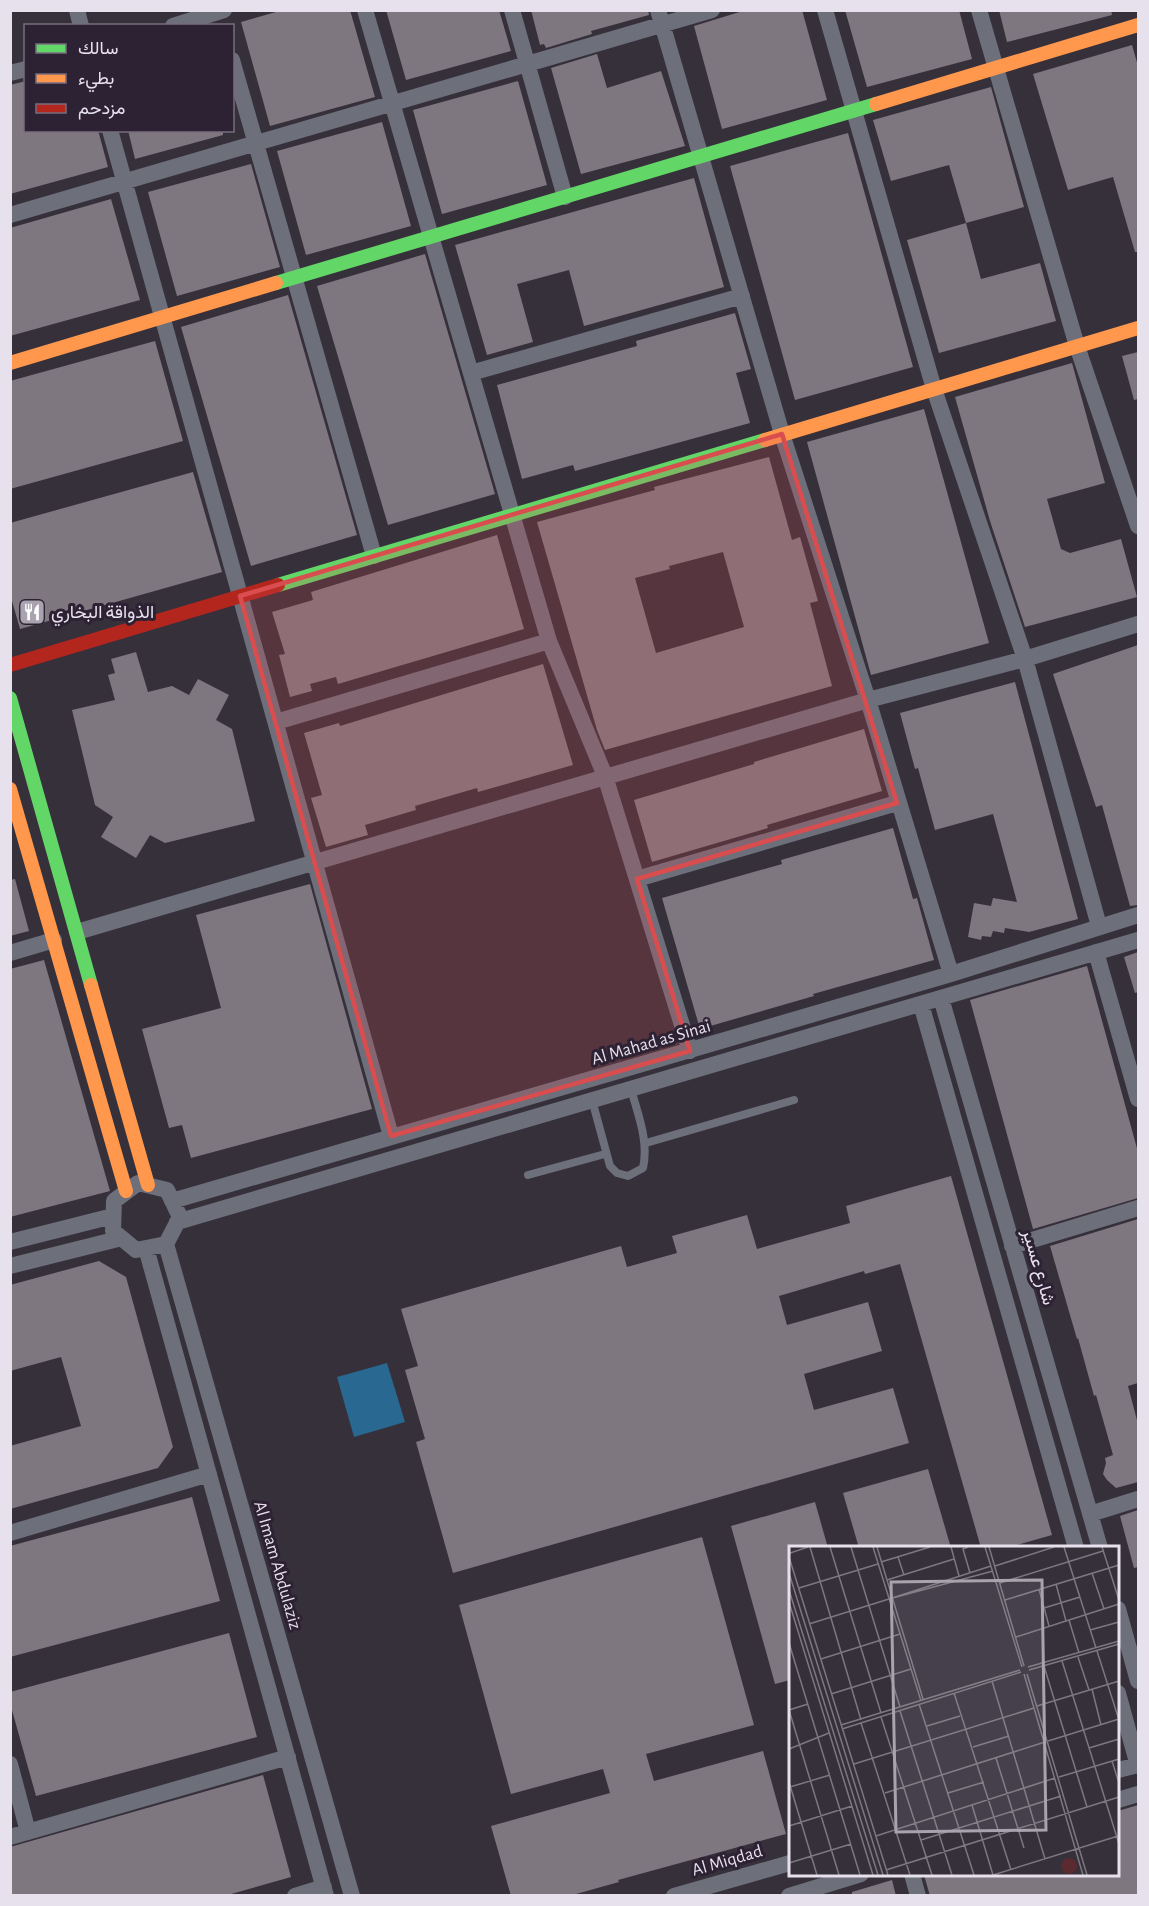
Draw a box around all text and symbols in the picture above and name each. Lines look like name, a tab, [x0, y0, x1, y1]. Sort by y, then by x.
legend	[24, 24, 234, 132]
text: سالك	[78, 40, 118, 58]
text: بطيء	[78, 70, 114, 93]
text: مزدحم	[78, 100, 125, 120]
restaurant icon: الذواقة البخاري	[17, 597, 47, 627]
place label: الذواقة البخاري	[51, 604, 154, 627]
street label: Al Mahad as Sinai	[590, 1017, 713, 1069]
street label: شارع عسير	[1016, 1226, 1057, 1308]
street label: Al Imam Abdulaziz	[250, 1499, 304, 1631]
inset map	[789, 1546, 1119, 1876]
street label: Al Miqdad	[690, 1842, 765, 1880]

